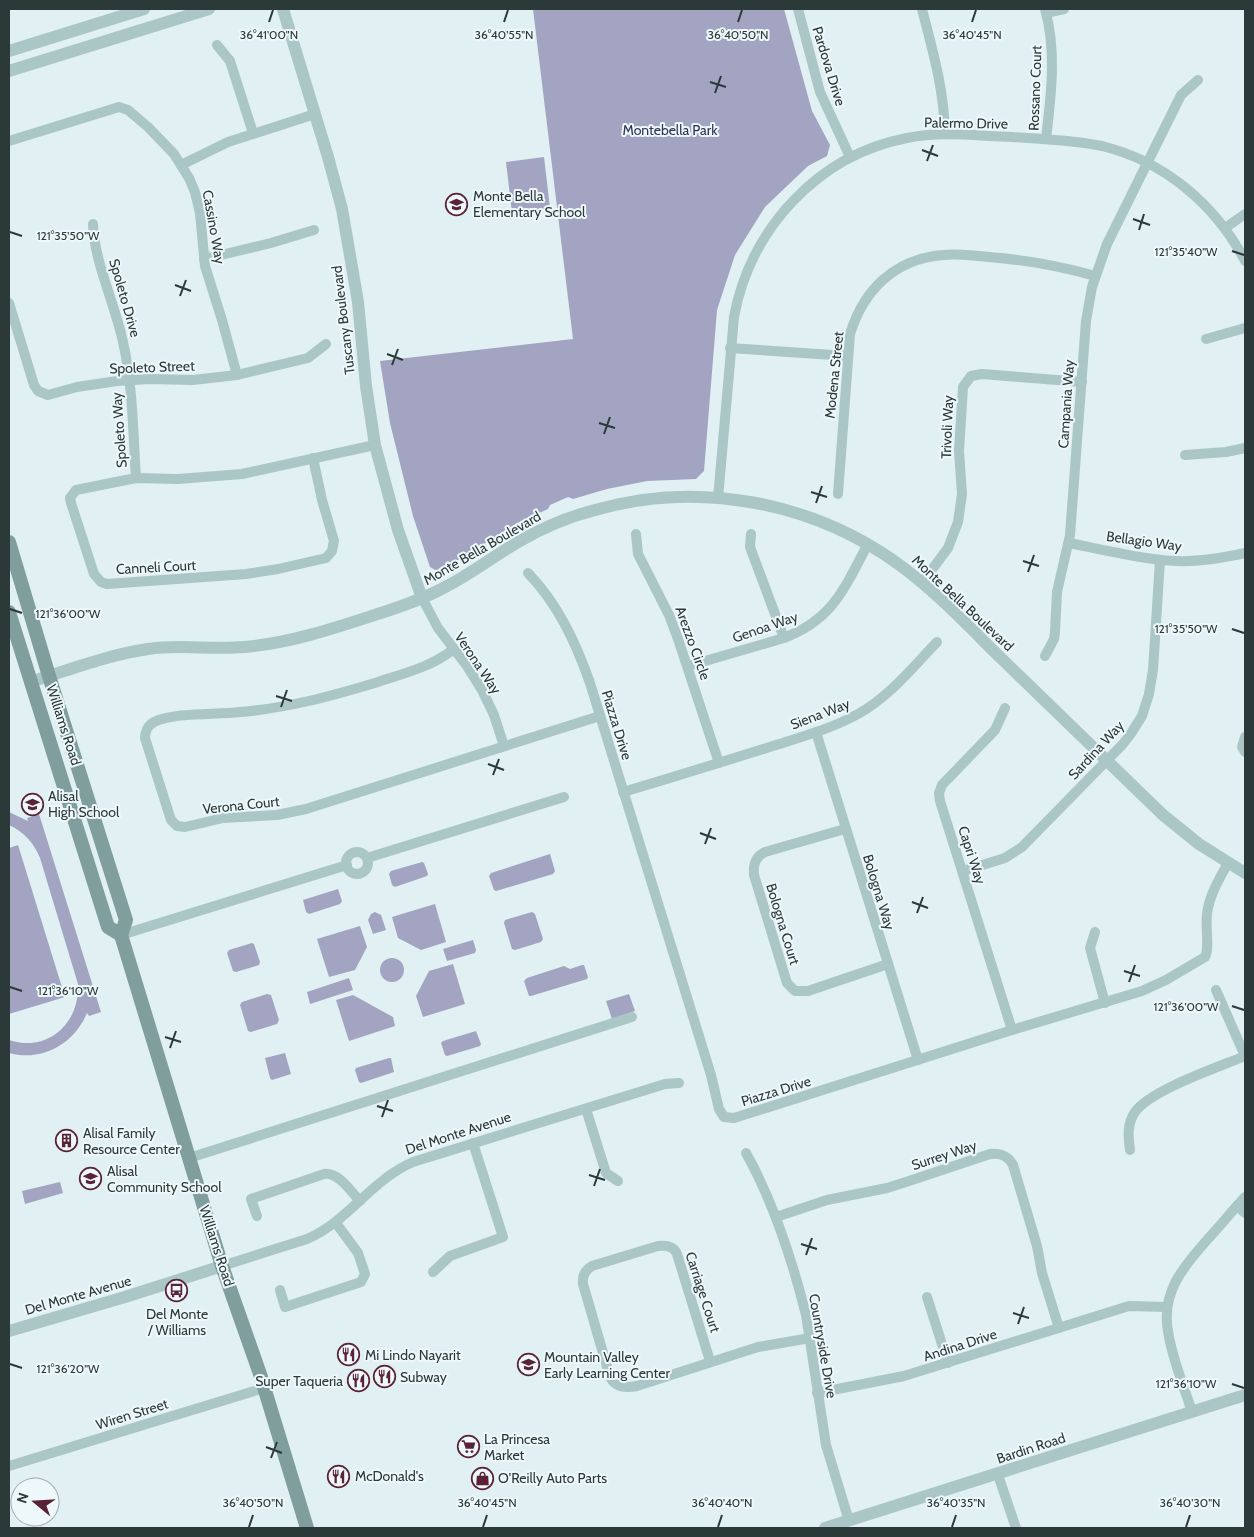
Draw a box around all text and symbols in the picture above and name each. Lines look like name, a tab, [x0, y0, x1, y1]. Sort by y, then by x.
street label: Pardova Drive	[808, 24, 850, 108]
text: 36°41'00"N	[240, 27, 298, 42]
text: 36°40'55"N	[474, 27, 534, 42]
text: 36°40'50"N	[708, 27, 768, 42]
text: 36°40'45"N	[942, 27, 1002, 42]
street label: Rossano Court	[1025, 45, 1045, 131]
street label: Palermo Drive	[924, 113, 1008, 133]
park label: Montebella Park	[622, 121, 718, 139]
place label: Monte Bella Elementary School	[473, 187, 586, 221]
street label: Cassino Way	[199, 189, 229, 265]
school or university icon: Monte Bella Elementary School	[445, 192, 469, 216]
text: 121°35'50"W	[37, 228, 100, 243]
text: 121°35'40"W	[1155, 244, 1218, 259]
street label: Spoleto Drive	[105, 257, 145, 339]
street label: Tuscany Boulevard	[327, 265, 359, 375]
street label: Modena Street	[820, 330, 848, 419]
street label: Spoleto Street	[109, 357, 195, 377]
street label: Campania Way	[1054, 359, 1078, 449]
street label: Spoleto Way	[107, 392, 131, 468]
street label: Trivoli Way	[937, 395, 957, 459]
street label: Monte Bella Boulevard	[420, 507, 544, 589]
street label: Bellagio Way	[1105, 527, 1183, 555]
street label: Monte Bella Boulevard	[908, 551, 1018, 655]
street label: Canneli Court	[115, 556, 197, 578]
street label: Arezzo Circle	[671, 604, 715, 682]
text: 121°36'00"W	[36, 606, 101, 621]
street label: Genoa Way	[730, 607, 800, 647]
text: 121°35'50"W	[1155, 621, 1218, 636]
street label: Verona Way	[451, 629, 505, 697]
street label: Williams Road	[42, 682, 86, 768]
street label: Piazza Drive	[598, 688, 636, 762]
street label: Siena Way	[788, 694, 852, 734]
street label: Sardina Way	[1064, 717, 1128, 783]
place label: Alisal High School	[48, 787, 120, 821]
school or university icon: Alisal High School	[20, 792, 44, 816]
street label: Verona Court	[202, 792, 281, 818]
street label: Capri Way	[954, 824, 990, 886]
street label: Bologna Way	[859, 852, 899, 932]
street label: Bologna Court	[762, 881, 804, 967]
text: 121°36'10"W	[38, 983, 99, 998]
text: 121°36'00"W	[1154, 999, 1219, 1014]
street label: Piazza Drive	[739, 1072, 813, 1110]
street label: Del Monte Avenue	[403, 1107, 513, 1159]
place label: Alisal Family Resource Center	[83, 1124, 180, 1158]
building icon: Alisal Family Resource Center	[55, 1129, 79, 1153]
street label: Surrey Way	[909, 1136, 979, 1174]
place label: Alisal Community School	[107, 1162, 222, 1196]
school or university icon: Alisal Community School	[79, 1167, 103, 1191]
street label: Williams Road	[195, 1203, 239, 1289]
street label: Carriage Court	[681, 1249, 725, 1335]
street label: Del Monte Avenue	[23, 1271, 133, 1319]
bus stop icon: Del Monte / Williams	[165, 1279, 189, 1303]
street label: Countryside Drive	[805, 1292, 841, 1400]
place label: Del Monte / Williams	[146, 1305, 208, 1339]
street label: Andina Drive	[921, 1325, 999, 1365]
restaurant icon: Mi Lindo Nayarit	[337, 1343, 361, 1367]
place label: Mi Lindo Nayarit	[365, 1346, 461, 1364]
place label: Mountain Valley Early Learning Center	[544, 1348, 670, 1382]
school or university icon: Mountain Valley Early Learning Center	[516, 1353, 540, 1377]
text: 121°36'20"W	[37, 1361, 100, 1376]
restaurant icon: Subway	[372, 1365, 396, 1389]
place label: Subway	[400, 1368, 447, 1386]
restaurant icon: Super Taqueria	[347, 1369, 371, 1393]
place label: Super Taqueria	[255, 1372, 343, 1390]
text: 121°36'10"W	[1156, 1376, 1217, 1391]
street label: Wiren Street	[94, 1394, 171, 1433]
street label: Bardin Road	[994, 1428, 1068, 1468]
place label: La Princesa Market	[484, 1430, 550, 1464]
supermarket icon: La Princesa Market	[456, 1435, 480, 1459]
restaurant icon: McDonald's	[327, 1464, 351, 1488]
shop icon: O'Reilly Auto Parts	[470, 1466, 494, 1490]
place label: McDonald's	[355, 1467, 424, 1485]
place label: O'Reilly Auto Parts	[498, 1469, 607, 1487]
north arrow	[10, 1477, 60, 1527]
text: N	[13, 1490, 33, 1505]
text: 36°40'50"N	[223, 1495, 283, 1510]
text: 36°40'45"N	[457, 1495, 517, 1510]
text: 36°40'40"N	[691, 1495, 753, 1510]
text: 36°40'35"N	[926, 1495, 986, 1510]
text: 36°40'30"N	[1160, 1495, 1220, 1510]

